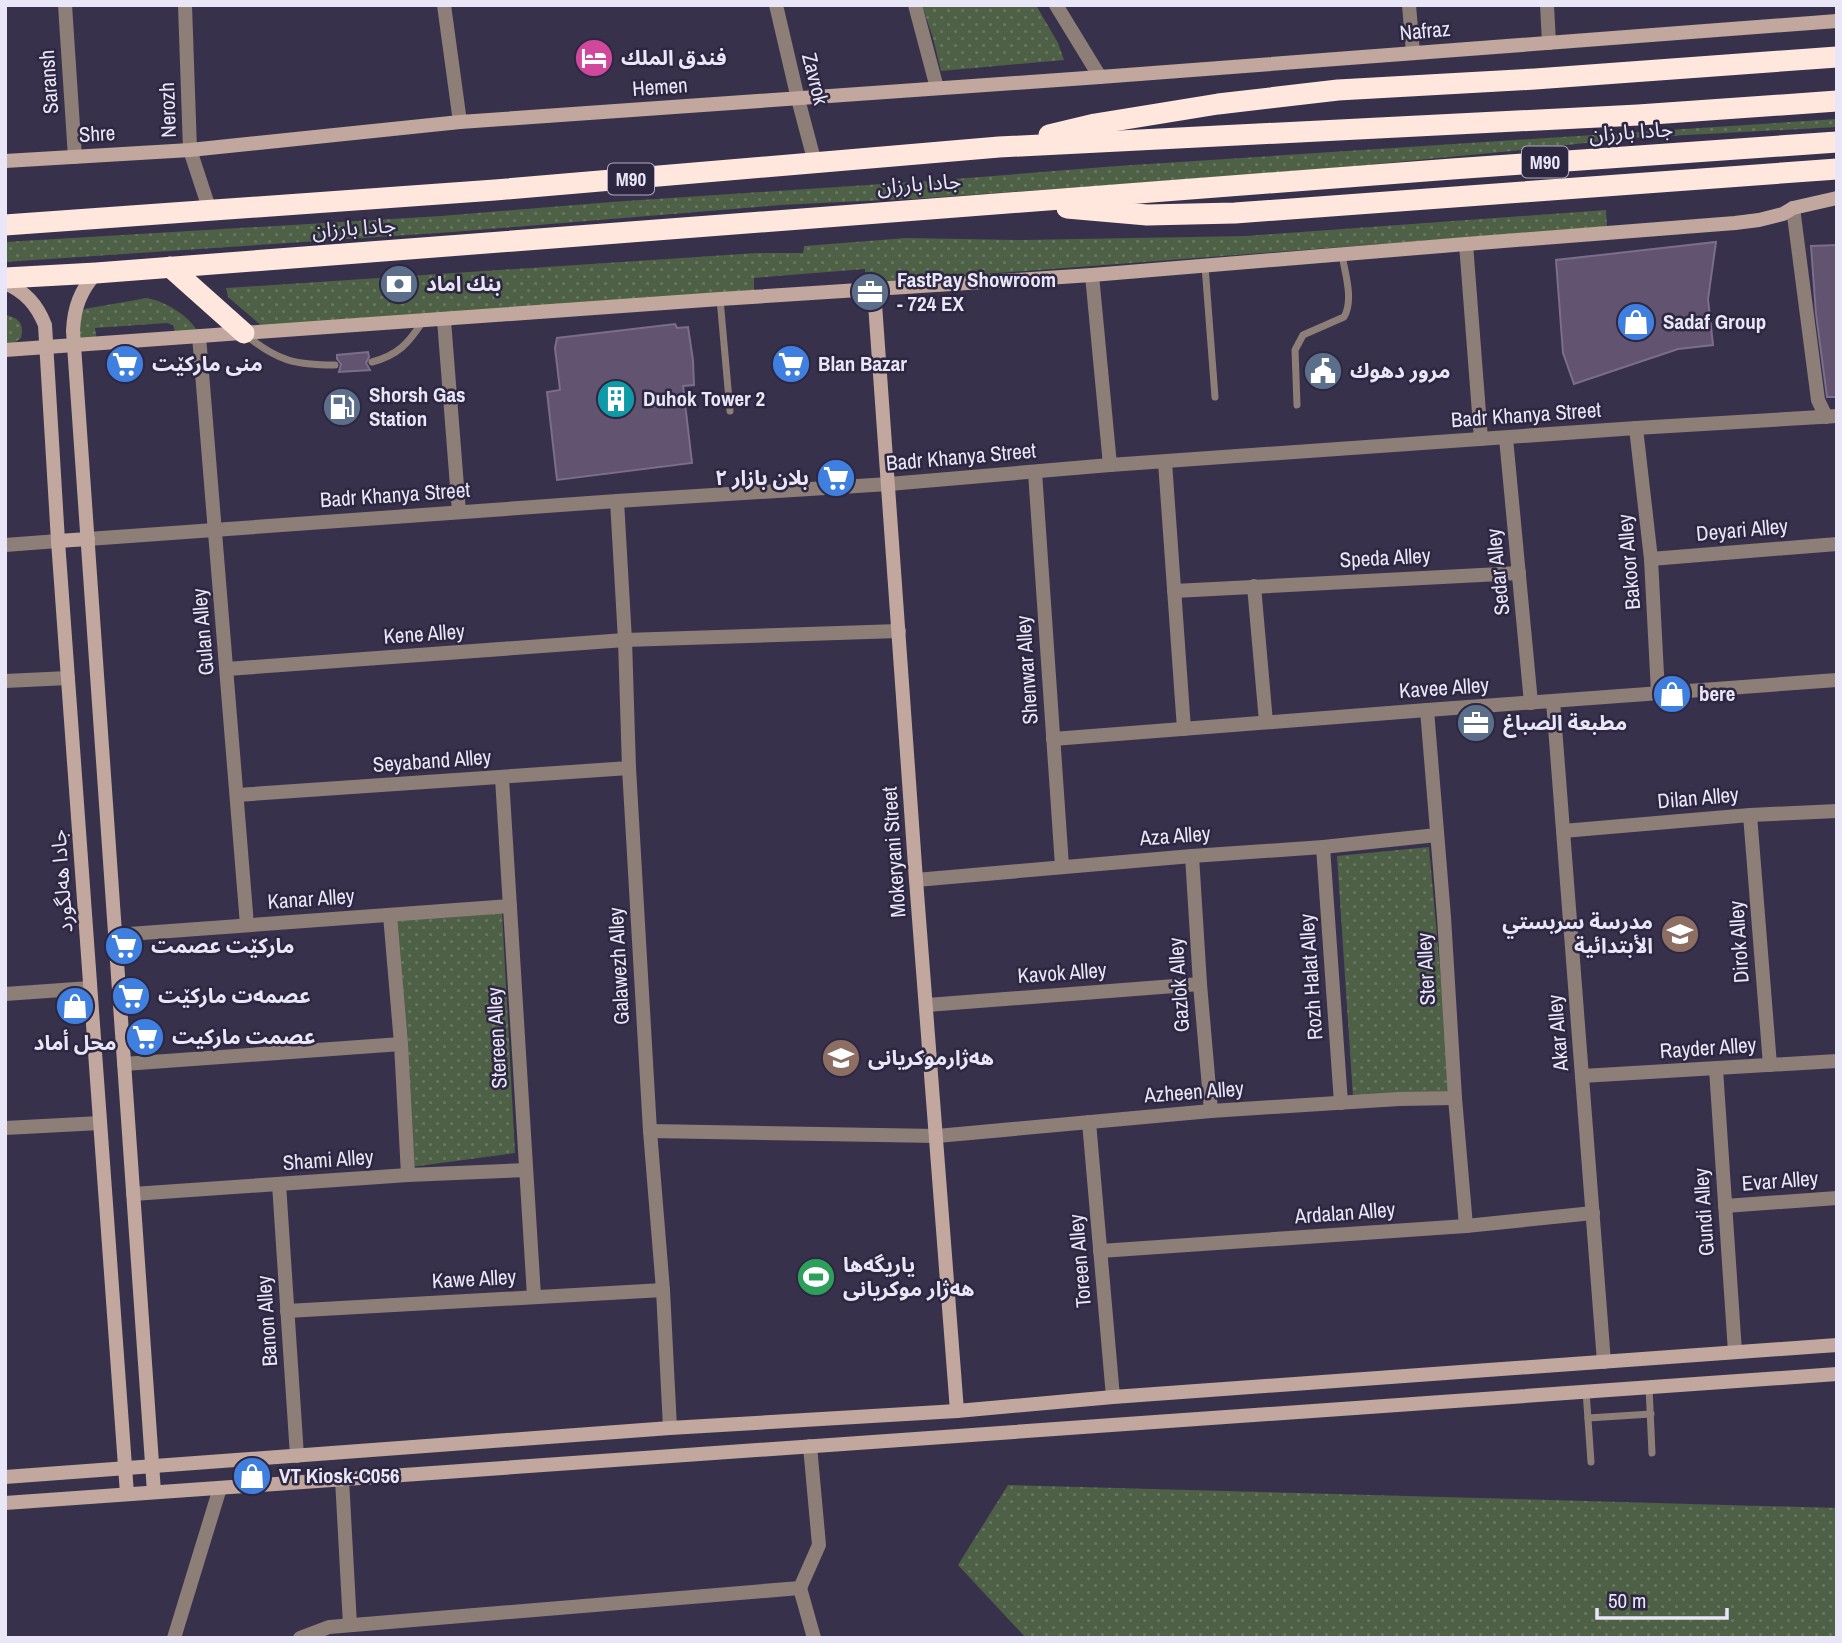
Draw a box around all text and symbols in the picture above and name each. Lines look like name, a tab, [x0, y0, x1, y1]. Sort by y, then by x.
street label: Nafraz	[1398, 14, 1452, 47]
hotel icon: فندق الملك	[573, 37, 615, 79]
place label: فندق الملك	[621, 43, 727, 72]
street label: Saransh	[32, 49, 65, 115]
street label: Zavrok	[795, 50, 836, 108]
street label: Hemen	[631, 70, 689, 103]
street label: Nerozh	[152, 82, 183, 138]
street label: جادا بارزان	[1588, 114, 1674, 149]
street label: Shre	[78, 118, 116, 149]
road number: M90	[1522, 146, 1568, 178]
road number: M90	[608, 164, 654, 195]
street label: جادا بارزان	[876, 166, 962, 201]
street label: جادا بارزان	[311, 210, 397, 245]
bank icon: بنك اماد	[378, 263, 420, 305]
place label: FastPay Showroom - 724 EX	[897, 265, 1056, 318]
place label: بنك اماد	[426, 269, 501, 298]
office icon: FastPay Showroom - 724 EX	[849, 271, 891, 313]
shop icon: Sadaf Group	[1615, 301, 1657, 343]
place label: Sadaf Group	[1663, 307, 1766, 336]
supermarket icon: منی مارکێت	[104, 343, 146, 385]
supermarket icon: Blan Bazar	[770, 343, 812, 385]
place label: منی مارکێت	[152, 349, 263, 378]
place label: Blan Bazar	[818, 349, 907, 378]
public building icon: مرور دهوك	[1302, 350, 1344, 392]
place label: مرور دهوك	[1350, 356, 1450, 385]
building icon: Duhok Tower 2	[595, 378, 637, 420]
place label: Shorsh Gas Station	[369, 380, 466, 433]
place label: Duhok Tower 2	[643, 384, 765, 413]
fuel station icon: Shorsh Gas Station	[321, 386, 363, 428]
street label: Badr Khanya Street	[1450, 395, 1602, 434]
street label: Badr Khanya Street	[885, 435, 1037, 477]
supermarket icon: بلان بازار ٢	[815, 457, 857, 499]
place label: بلان بازار ٢	[715, 463, 809, 492]
street label: Badr Khanya Street	[319, 475, 471, 514]
street label: Deyari Alley	[1695, 511, 1789, 548]
street label: Bakoor Alley	[1610, 513, 1647, 611]
street label: Sedar Alley	[1478, 527, 1516, 617]
street label: Speda Alley	[1339, 541, 1432, 574]
street label: Gulan Alley	[184, 587, 221, 677]
street label: Shenwar Alley	[1008, 614, 1045, 725]
street label: Kene Alley	[382, 616, 466, 651]
street label: Kavee Alley	[1398, 670, 1490, 705]
shop icon: bere	[1651, 673, 1693, 715]
place label: bere	[1699, 679, 1735, 708]
office icon: مطبعة الصباغ	[1455, 702, 1497, 744]
place label: مطبعة الصباغ	[1503, 708, 1627, 738]
street label: Seyaband Alley	[372, 742, 493, 779]
street label: Dilan Alley	[1656, 779, 1740, 815]
street label: Mokeryani Street	[874, 785, 913, 918]
street label: Aza Alley	[1138, 819, 1212, 853]
street label: جادا هەلگورد	[43, 828, 80, 934]
street label: Kanar Alley	[267, 881, 356, 916]
street label: Dirok Alley	[1721, 900, 1756, 984]
street label: Galawezh Alley	[601, 906, 636, 1026]
place label: مدرسة سربستي الأبتدائية	[1502, 907, 1653, 960]
street label: Rozh Halat Alley	[1292, 913, 1329, 1041]
school or university icon: مدرسة سربستي الأبتدائية	[1659, 913, 1701, 955]
supermarket icon: ماركێت عصمت	[103, 925, 145, 967]
place label: ماركێت عصمت	[151, 931, 294, 960]
street label: Ster Alley	[1409, 932, 1442, 1006]
street label: Gazlok Alley	[1161, 936, 1196, 1033]
street label: Kavok Alley	[1017, 955, 1108, 990]
supermarket icon: عصمه‌ت ماركێت	[110, 975, 152, 1017]
place label: عصمه‌ت ماركێت	[158, 981, 311, 1010]
shop icon: محل أماد	[54, 985, 96, 1027]
street label: Stereen Alley	[479, 986, 514, 1089]
street label: Akar Alley	[1540, 993, 1575, 1073]
supermarket icon: عصمت ماركيت	[124, 1016, 166, 1058]
place label: عصمت ماركيت	[172, 1022, 315, 1051]
place label: محل أماد	[34, 1028, 116, 1057]
street label: Rayder Alley	[1659, 1030, 1758, 1065]
school or university icon: ھەژارموکریانی	[820, 1037, 862, 1079]
place label: ھەژارموکریانی	[868, 1043, 994, 1072]
street label: Azheen Alley	[1142, 1074, 1245, 1110]
street label: Shami Alley	[282, 1142, 375, 1177]
street label: Evar Alley	[1741, 1163, 1820, 1198]
street label: Gundi Alley	[1686, 1167, 1721, 1257]
street label: Ardalan Alley	[1293, 1195, 1396, 1231]
street label: Toreen Alley	[1061, 1213, 1098, 1309]
place label: یاریگەها هەژار موکریانی	[843, 1250, 975, 1303]
sports icon: یاریگەها هەژار موکریانی	[795, 1256, 837, 1298]
street label: Kawe Alley	[431, 1262, 517, 1295]
street label: Banon Alley	[249, 1274, 284, 1367]
shop icon: VT Kiosk-C056	[231, 1455, 273, 1497]
place label: VT Kiosk-C056	[279, 1461, 400, 1490]
scale bar	[1597, 1576, 1727, 1620]
text: 50 m	[1608, 1586, 1646, 1615]

